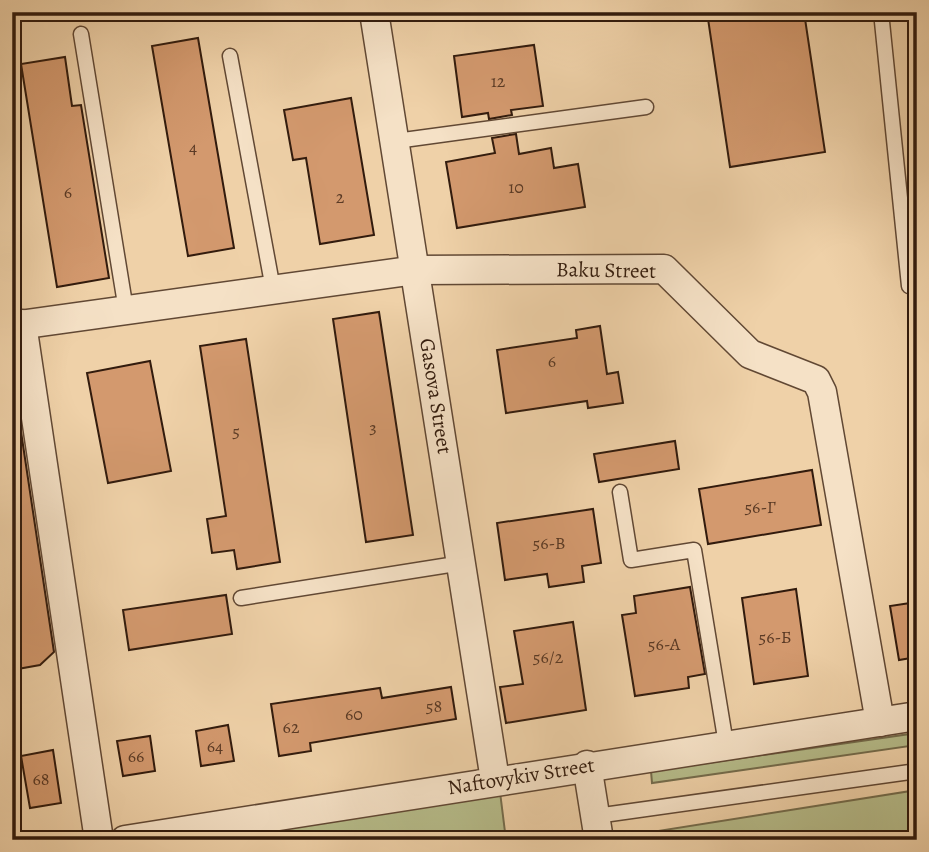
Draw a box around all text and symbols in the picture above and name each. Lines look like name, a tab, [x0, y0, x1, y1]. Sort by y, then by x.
house number: 12	[491, 69, 506, 93]
house number: 4	[189, 135, 197, 159]
house number: 10	[508, 175, 524, 199]
house number: 6	[64, 180, 72, 204]
house number: 2	[336, 185, 345, 209]
street label: Baku Street	[556, 255, 656, 285]
street label: Gasova Street	[413, 336, 459, 456]
house number: 6	[548, 349, 556, 373]
house number: 3	[369, 415, 377, 439]
house number: 5	[232, 419, 240, 443]
house number: 56-Г	[744, 495, 776, 519]
house number: 56-В	[532, 531, 566, 555]
house number: 56-Б	[758, 625, 792, 649]
house number: 56-А	[648, 632, 681, 656]
house number: 56/2	[533, 645, 564, 669]
house number: 58	[426, 694, 442, 718]
house number: 60	[345, 702, 363, 726]
house number: 62	[283, 715, 300, 739]
house number: 64	[207, 734, 223, 758]
house number: 66	[128, 744, 144, 768]
street label: Naftovykiv Street	[445, 751, 597, 801]
house number: 68	[32, 767, 50, 791]

